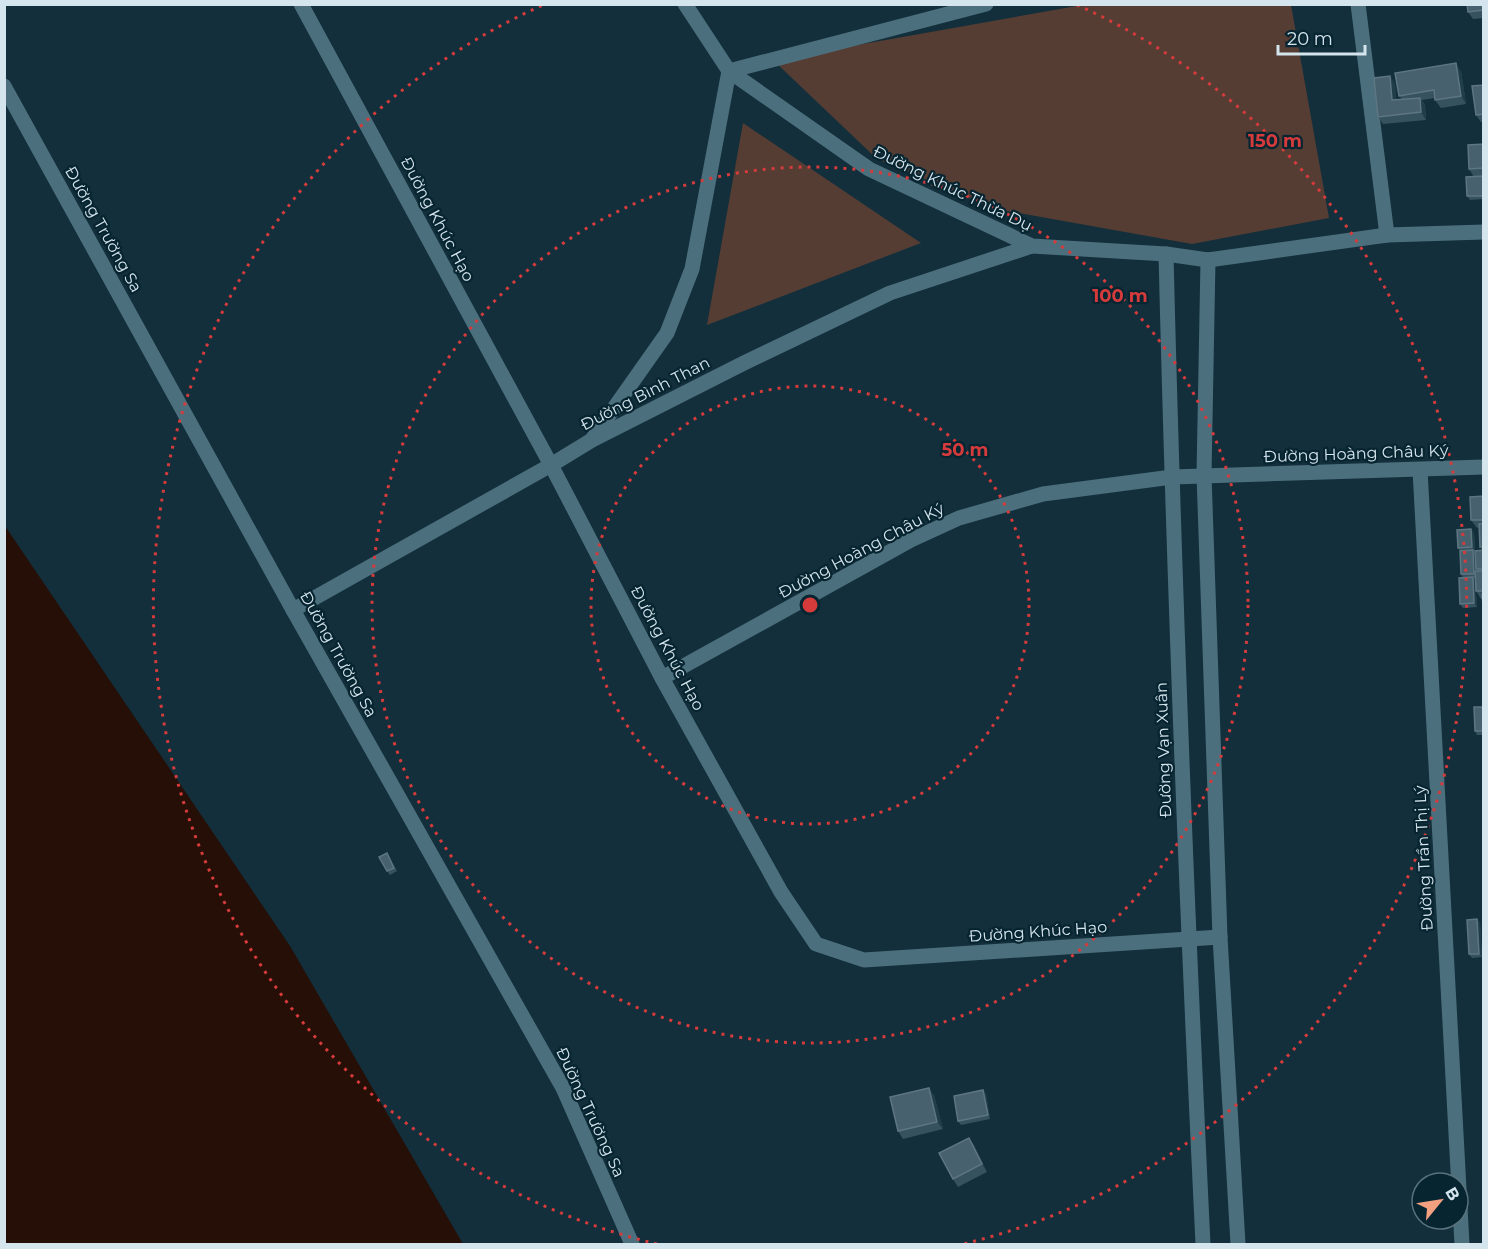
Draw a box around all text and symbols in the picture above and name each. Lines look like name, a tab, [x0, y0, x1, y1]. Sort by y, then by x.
scale bar	[1278, 18, 1365, 56]
text: 20 m	[1287, 28, 1333, 50]
text: 150 m	[1248, 130, 1302, 152]
street label: Đường Khúc Thừa Dụ	[870, 142, 1035, 235]
street label: Đường Khúc Hạo	[397, 154, 478, 285]
street label: Đường Trường Sa	[61, 163, 146, 296]
text: 100 m	[1092, 285, 1148, 307]
street label: Đường Bình Than	[578, 353, 713, 434]
text: 50 m	[942, 439, 988, 461]
street label: Đường Hoàng Châu Ký	[1263, 441, 1449, 466]
street label: Đường Hoàng Châu Ký	[775, 499, 948, 602]
street label: Đường Khúc Hạo	[627, 583, 708, 714]
street label: Đường Trường Sa	[296, 588, 381, 721]
centre of rings	[800, 595, 820, 615]
street label: Đường Vạn Xuân	[1152, 682, 1175, 818]
street label: Đường Trần Thị Lý	[1410, 784, 1437, 931]
street label: Đường Khúc Hạo	[968, 917, 1108, 946]
street label: Đường Trường Sa	[552, 1044, 629, 1180]
north arrow	[1410, 1171, 1470, 1231]
text: B	[1441, 1184, 1464, 1204]

